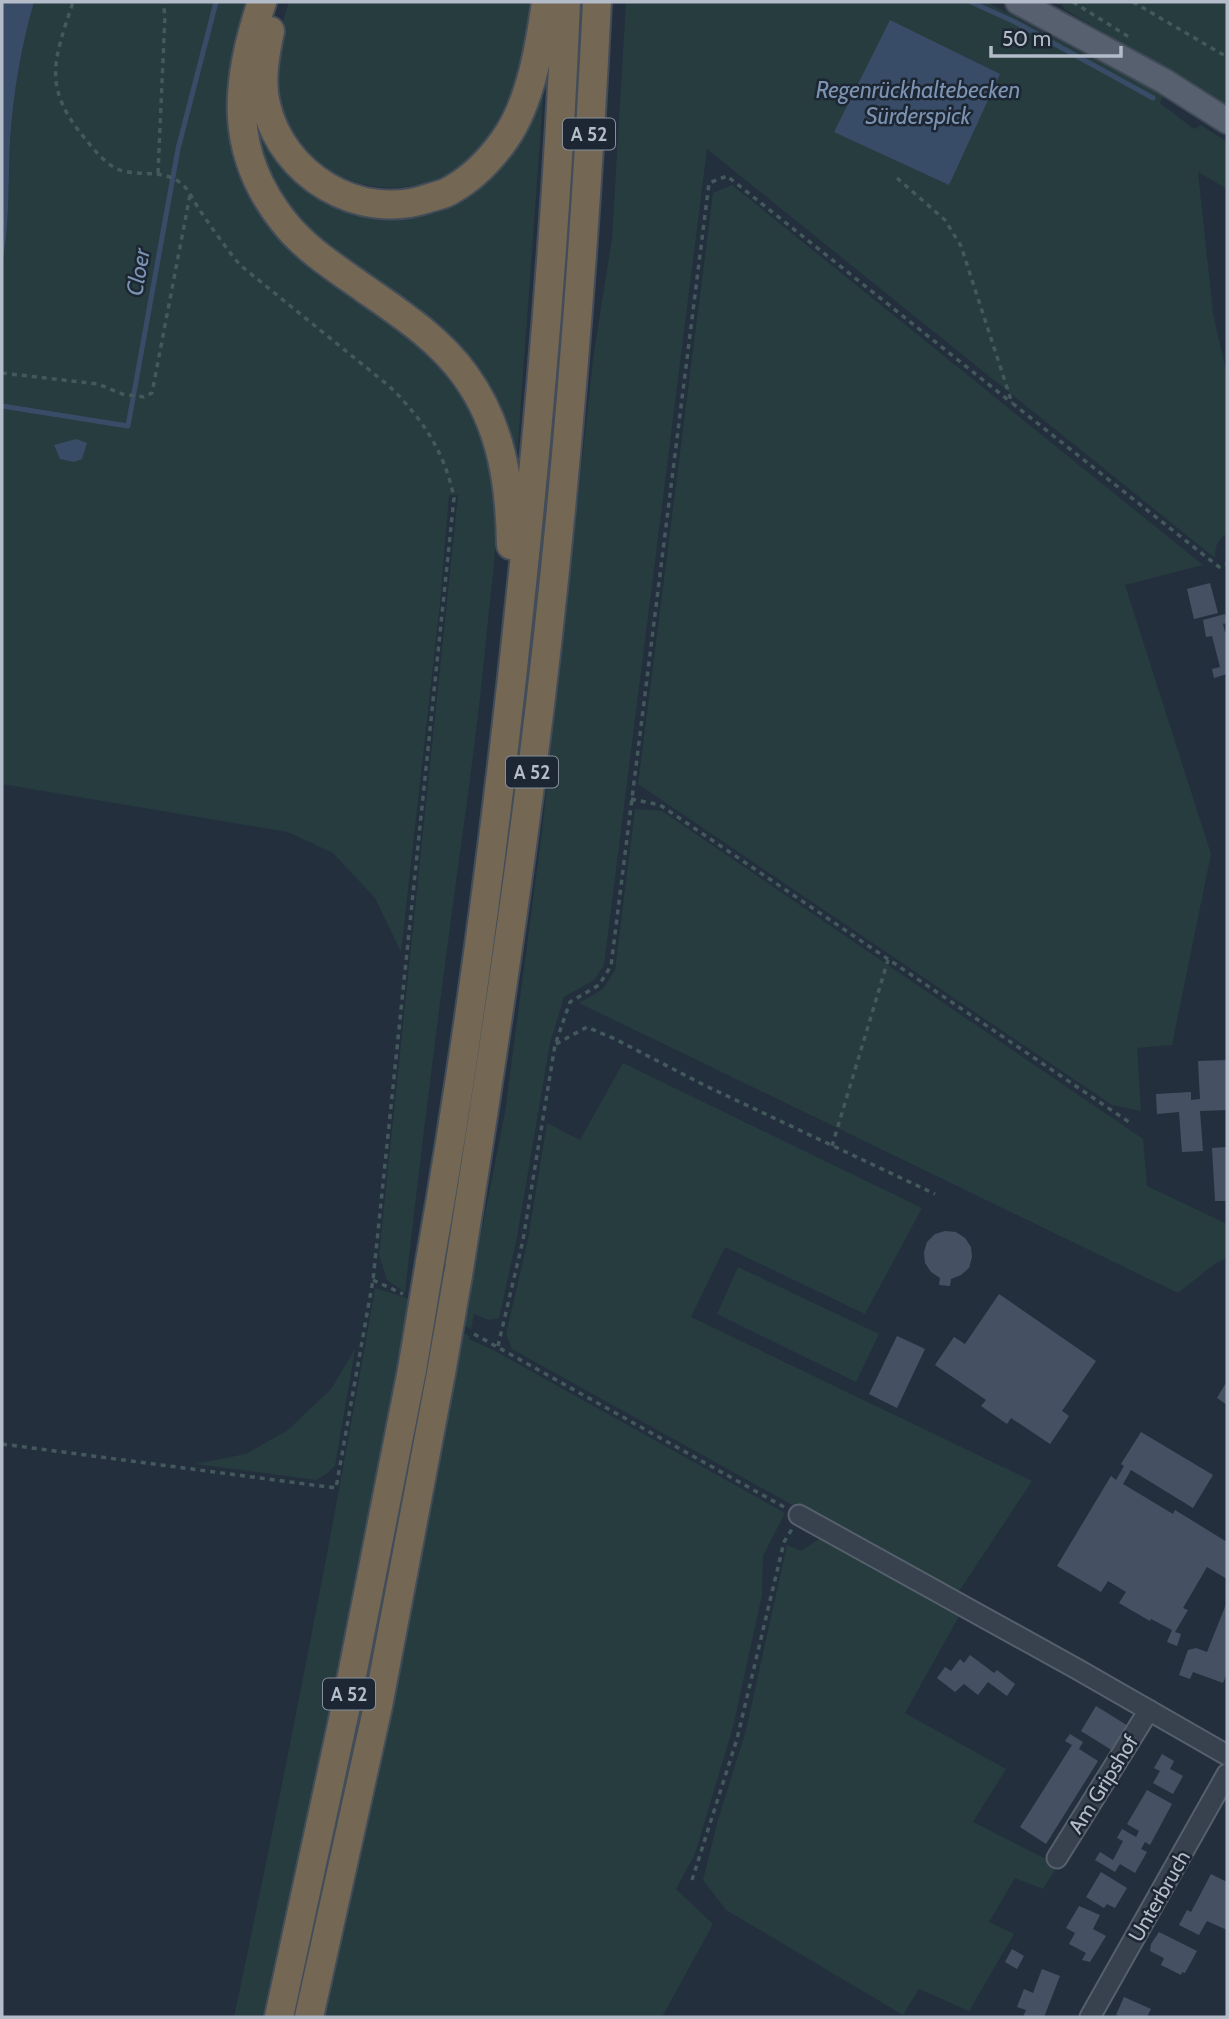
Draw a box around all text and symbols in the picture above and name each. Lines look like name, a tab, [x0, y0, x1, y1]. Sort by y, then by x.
scale bar	[991, 14, 1120, 58]
text: 50 m	[1002, 26, 1051, 51]
water label: Regenrückhaltebecken Sürderspick	[816, 76, 1020, 130]
road number: A 52	[563, 118, 615, 150]
water label: Cloer	[120, 245, 156, 298]
road number: A 52	[506, 757, 558, 788]
road number: A 52	[323, 1678, 375, 1710]
street label: Am Gripshof	[1063, 1730, 1143, 1838]
street label: Unterbruch	[1123, 1846, 1195, 1946]

